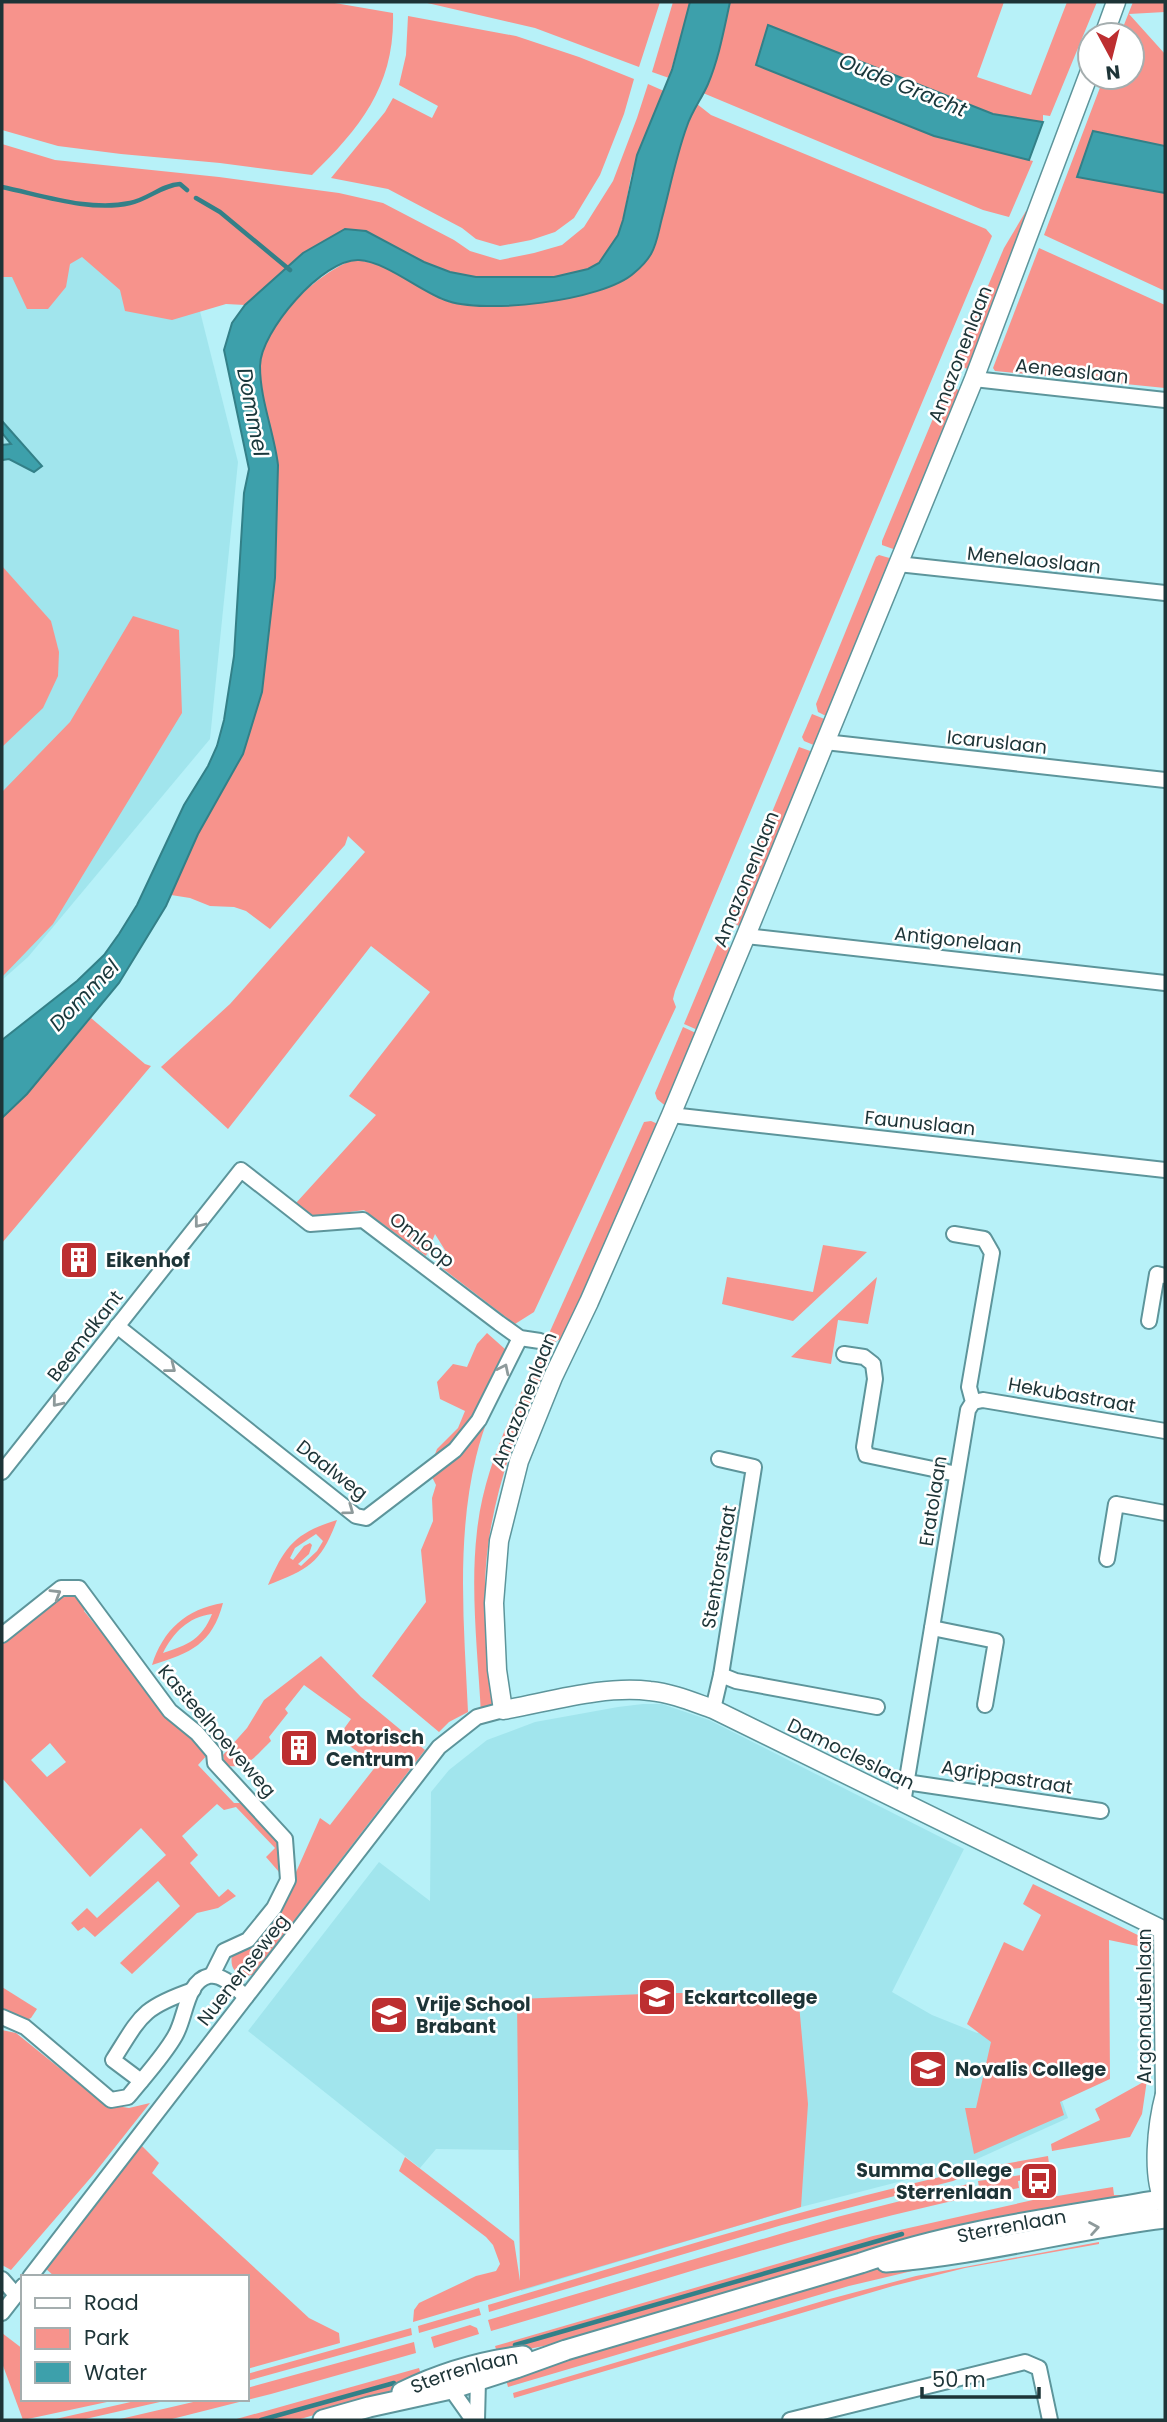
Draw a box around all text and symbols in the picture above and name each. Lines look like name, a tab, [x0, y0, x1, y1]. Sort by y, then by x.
north arrow	[1076, 21, 1146, 91]
water label: Oude Gracht	[835, 46, 972, 124]
text: N	[1104, 58, 1122, 87]
street label: Amazonenlaan	[921, 282, 999, 426]
street label: Aeneaslaan	[1014, 352, 1130, 390]
water label: Dommel	[230, 365, 276, 460]
street label: Menelaoslaan	[966, 540, 1102, 580]
street label: Icaruslaan	[945, 723, 1049, 761]
street label: Amazonenlaan	[706, 807, 786, 951]
street label: Antigonelaan	[893, 920, 1023, 960]
water label: Dommel	[42, 952, 126, 1037]
street label: Faunuslaan	[863, 1104, 977, 1142]
street label: Omloop	[384, 1206, 461, 1274]
one-way arrow	[194, 1216, 207, 1228]
building icon: Eikenhof	[58, 1239, 100, 1281]
place label: Eikenhof	[106, 1247, 190, 1274]
street label: Beemdkant	[41, 1285, 129, 1387]
street label: Amazonenlaan	[484, 1328, 564, 1472]
one-way arrow	[163, 1360, 176, 1373]
one-way arrow	[496, 1364, 510, 1376]
street label: Hekubastraat	[1006, 1370, 1138, 1420]
one-way arrow	[53, 1394, 66, 1406]
street label: Daalweg	[291, 1434, 373, 1506]
street label: Eratolaan	[913, 1454, 953, 1548]
one-way arrow	[341, 1501, 354, 1514]
street label: Stentorstraat	[695, 1503, 743, 1631]
one-way arrow	[48, 1589, 61, 1602]
street label: Kasteelhoeveweg	[152, 1659, 282, 1803]
street label: Damocleslaan	[783, 1712, 919, 1796]
place label: Motorisch Centrum	[326, 1724, 424, 1773]
building icon: Motorisch Centrum	[278, 1727, 320, 1769]
street label: Agrippastraat	[939, 1753, 1075, 1801]
street label: Nuenenseweg	[191, 1908, 295, 2032]
street label: Argonautenlaan	[1131, 1928, 1158, 2084]
school or university icon: Eckartcollege	[636, 1976, 678, 2018]
place label: Eckartcollege	[684, 1984, 818, 2011]
place label: Vrije School Brabant	[416, 1991, 531, 2040]
school or university icon: Vrije School Brabant	[368, 1994, 410, 2036]
school or university icon: Novalis College	[907, 2048, 949, 2090]
place label: Novalis College	[955, 2056, 1106, 2083]
place label: Summa College Sterrenlaan	[856, 2157, 1012, 2206]
bus stop icon: Summa College Sterrenlaan	[1018, 2160, 1060, 2202]
street label: Sterrenlaan	[954, 2202, 1068, 2249]
one-way arrow	[1088, 2221, 1100, 2236]
legend	[21, 2275, 248, 2401]
text: Road	[84, 2288, 139, 2317]
text: Park	[84, 2323, 129, 2352]
street label: Sterrenlaan	[406, 2343, 520, 2400]
scale bar	[922, 2356, 1039, 2400]
text: Water	[84, 2358, 147, 2387]
text: 50 m	[932, 2365, 986, 2394]

